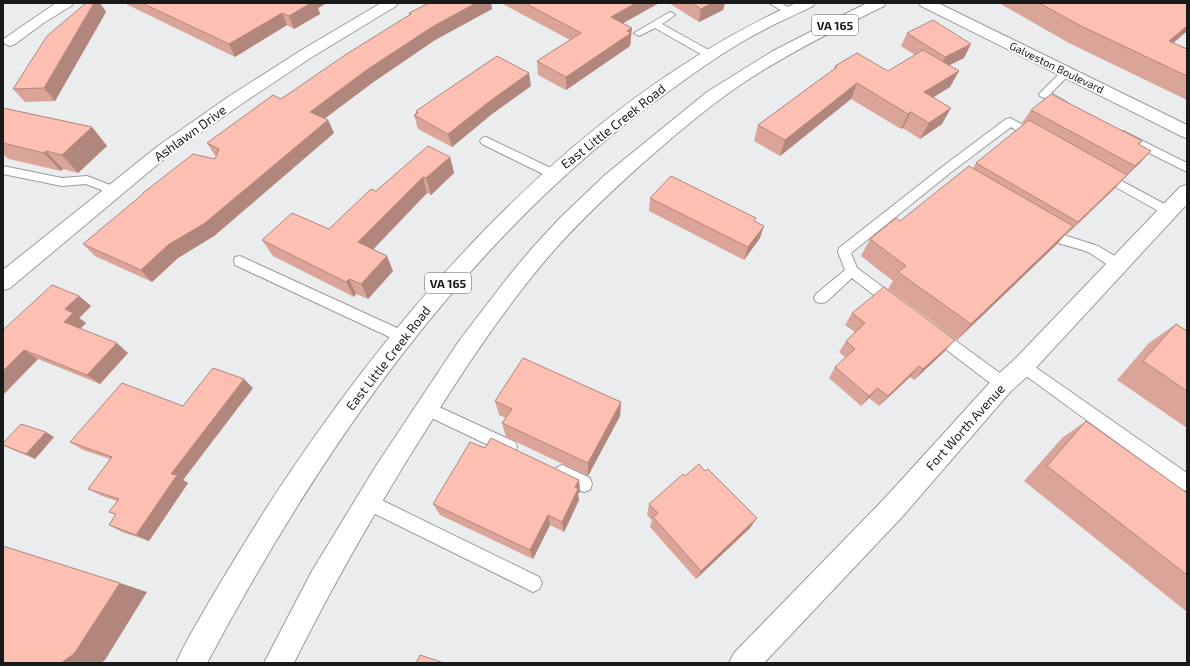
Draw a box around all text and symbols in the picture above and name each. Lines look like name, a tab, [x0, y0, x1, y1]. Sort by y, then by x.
road number: VA 165	[812, 15, 858, 35]
street label: Galveston Boulevard	[1008, 38, 1106, 96]
street label: East Little Creek Road	[558, 80, 668, 172]
street label: Ashlawn Drive	[151, 101, 229, 165]
road number: VA 165	[425, 273, 471, 293]
street label: East Little Creek Road	[342, 303, 434, 413]
street label: Fort Worth Avenue	[922, 381, 1008, 473]

